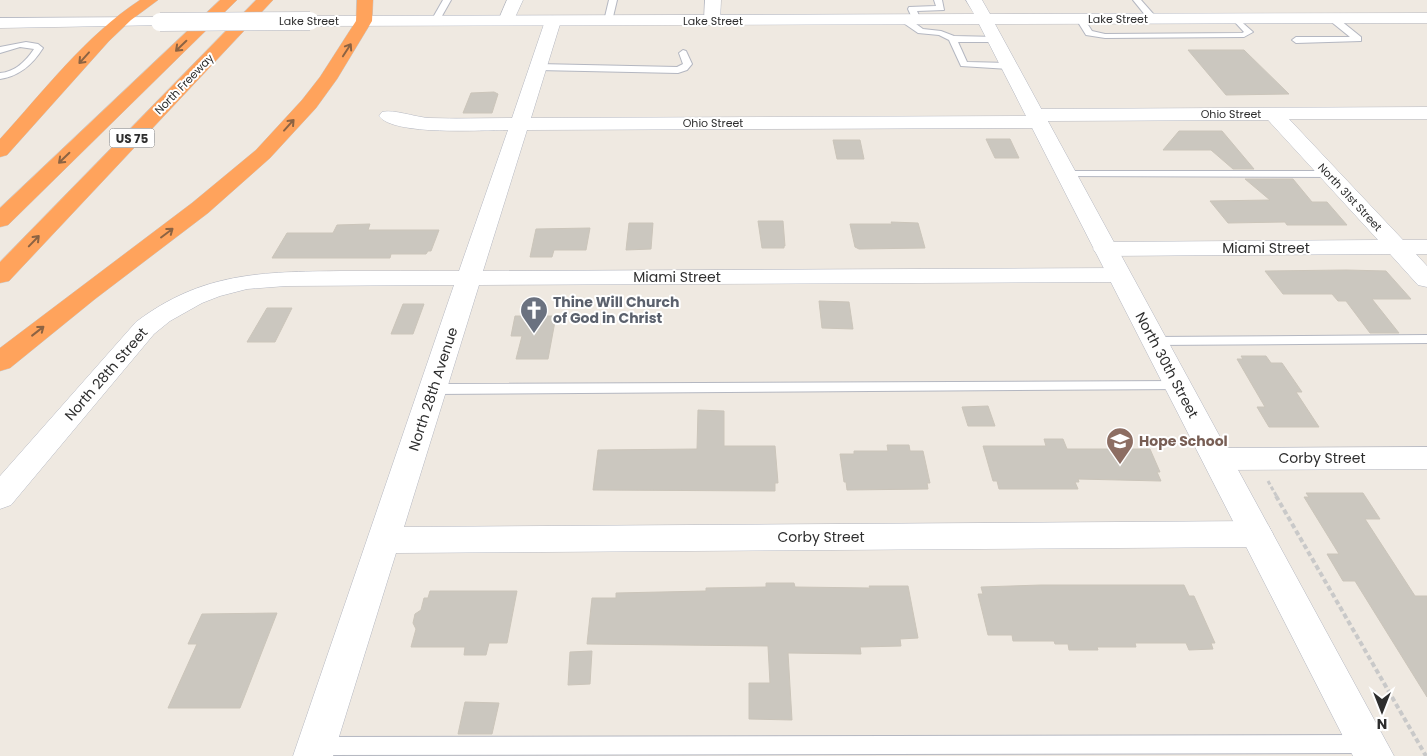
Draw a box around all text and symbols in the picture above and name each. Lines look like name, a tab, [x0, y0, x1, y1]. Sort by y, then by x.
street label: Lake Street	[1088, 11, 1148, 27]
street label: Lake Street	[279, 13, 339, 29]
street label: Lake Street	[683, 13, 743, 29]
one-way arrow	[175, 40, 187, 52]
one-way arrow	[342, 44, 352, 58]
street label: North Freeway	[151, 50, 218, 118]
one-way arrow	[78, 51, 90, 64]
street label: Ohio Street	[1201, 106, 1261, 122]
street label: Ohio Street	[683, 115, 743, 131]
one-way arrow	[283, 119, 295, 132]
road number: US 75	[110, 128, 154, 148]
one-way arrow	[58, 152, 70, 164]
street label: North 31st Street	[1314, 159, 1386, 235]
one-way arrow	[160, 227, 173, 238]
one-way arrow	[27, 235, 40, 247]
street label: Miami Street	[1222, 238, 1310, 258]
street label: Miami Street	[633, 267, 721, 287]
place label: Thine Will Church of God in Christ	[553, 292, 679, 328]
church icon: Thine Will Church of God in Christ	[519, 295, 549, 334]
street label: North 30th Street	[1131, 308, 1203, 422]
street label: North 28th Street	[60, 323, 152, 425]
street label: North 28th Avenue	[404, 324, 463, 453]
one-way arrow	[31, 325, 44, 336]
school or university icon: Hope School	[1105, 426, 1135, 465]
place label: Hope School	[1139, 431, 1228, 451]
street label: Corby Street	[1278, 448, 1366, 468]
street label: Corby Street	[777, 527, 865, 547]
north arrow	[1357, 686, 1407, 736]
text: N	[1377, 714, 1387, 734]

